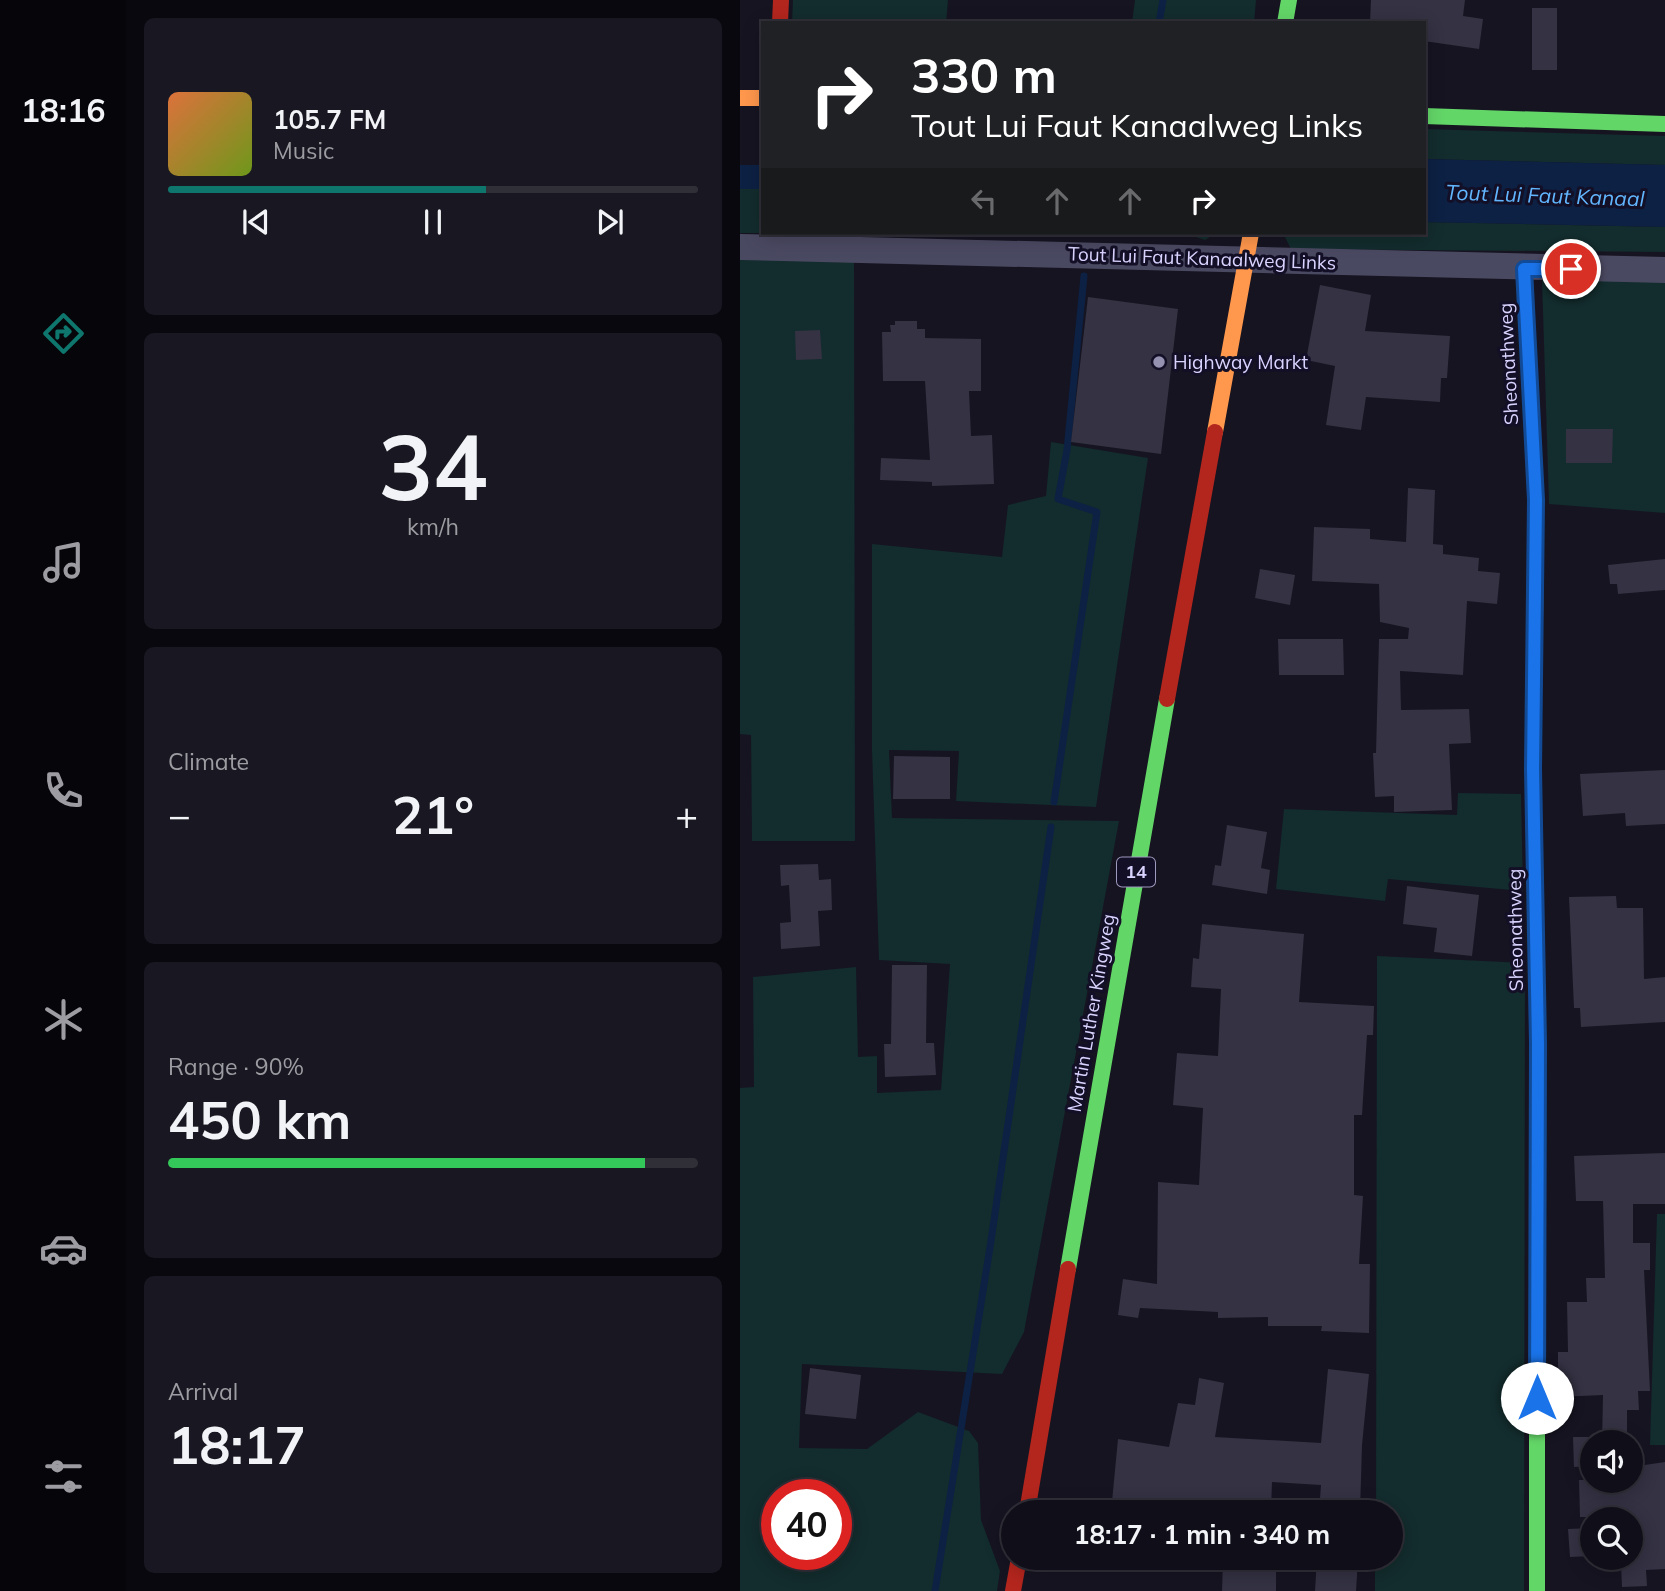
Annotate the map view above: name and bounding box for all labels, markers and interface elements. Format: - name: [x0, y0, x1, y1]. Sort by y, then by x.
- text: 330 m: [911, 44, 1057, 105]
- icon: right: [796, 49, 887, 140]
- text: 18:16: [21, 90, 105, 130]
- text: 105.7 FM: [273, 103, 386, 136]
- text: Tout Lui Faut Kanaalweg Links: [911, 105, 1363, 145]
- text: Music: [273, 136, 334, 165]
- water label: Tout Lui Faut Kanaal: [1445, 179, 1645, 211]
- icon: left: [965, 182, 1003, 220]
- icon: ahead: [1038, 182, 1076, 220]
- icon: ahead: [1111, 182, 1149, 220]
- icon: right: [1184, 182, 1222, 220]
- icon: previous: [237, 203, 275, 241]
- icon: pause: [414, 203, 452, 241]
- icon: next: [591, 203, 629, 241]
- pin: [1541, 239, 1601, 299]
- street label: Tout Lui Faut Kanaalweg Links: [1067, 241, 1337, 275]
- icon: arrive: [1552, 250, 1590, 288]
- street label: Sheonathweg: [1493, 302, 1523, 426]
- icon: directions: [39, 309, 88, 358]
- place label: Highway Markt: [1173, 350, 1308, 374]
- marker: Highway Markt: [1151, 354, 1167, 370]
- text: 34: [378, 409, 488, 523]
- text: km/h: [407, 512, 459, 541]
- icon: music: [39, 538, 88, 587]
- text: Climate: [168, 747, 249, 776]
- icon: phone: [39, 766, 88, 815]
- text: 21°: [392, 782, 474, 847]
- text: −: [168, 791, 191, 839]
- text: +: [675, 791, 698, 839]
- road number: 14: [1117, 858, 1155, 886]
- street label: Sheonathweg: [1502, 869, 1528, 991]
- street label: Martin Luther Kingweg: [1062, 912, 1120, 1114]
- icon: climate: [39, 995, 88, 1044]
- text: Range · 90%: [168, 1052, 304, 1081]
- text: 450 km: [168, 1087, 351, 1152]
- icon: car: [39, 1224, 88, 1273]
- position arrow: [1500, 1361, 1574, 1435]
- text: Arrival: [168, 1377, 238, 1406]
- text: 18:17: [168, 1412, 306, 1477]
- map controls: [1580, 1430, 1643, 1570]
- button: sound: [1580, 1430, 1643, 1493]
- icon: filters: [39, 1452, 88, 1501]
- speed limit sign: 40: [761, 1479, 852, 1570]
- button: search: [1580, 1507, 1643, 1570]
- text: 18:17 · 1 min · 340 m: [1074, 1518, 1330, 1551]

